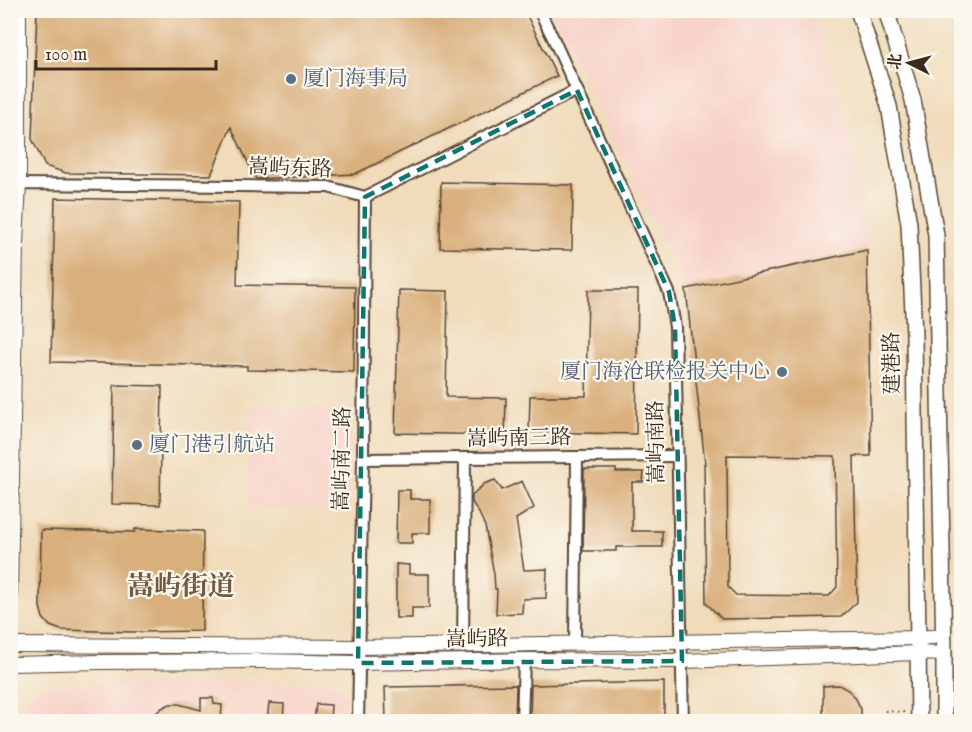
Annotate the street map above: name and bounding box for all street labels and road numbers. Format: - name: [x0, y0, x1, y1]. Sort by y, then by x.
- street label: 嵩屿东路: [248, 154, 332, 184]
- street label: 建港路: [879, 331, 907, 395]
- street label: 嵩屿南路: [643, 400, 671, 484]
- street label: 嵩屿南二路: [329, 406, 357, 512]
- street label: 嵩屿南三路: [466, 425, 572, 453]
- street label: 嵩屿路: [445, 626, 509, 654]

